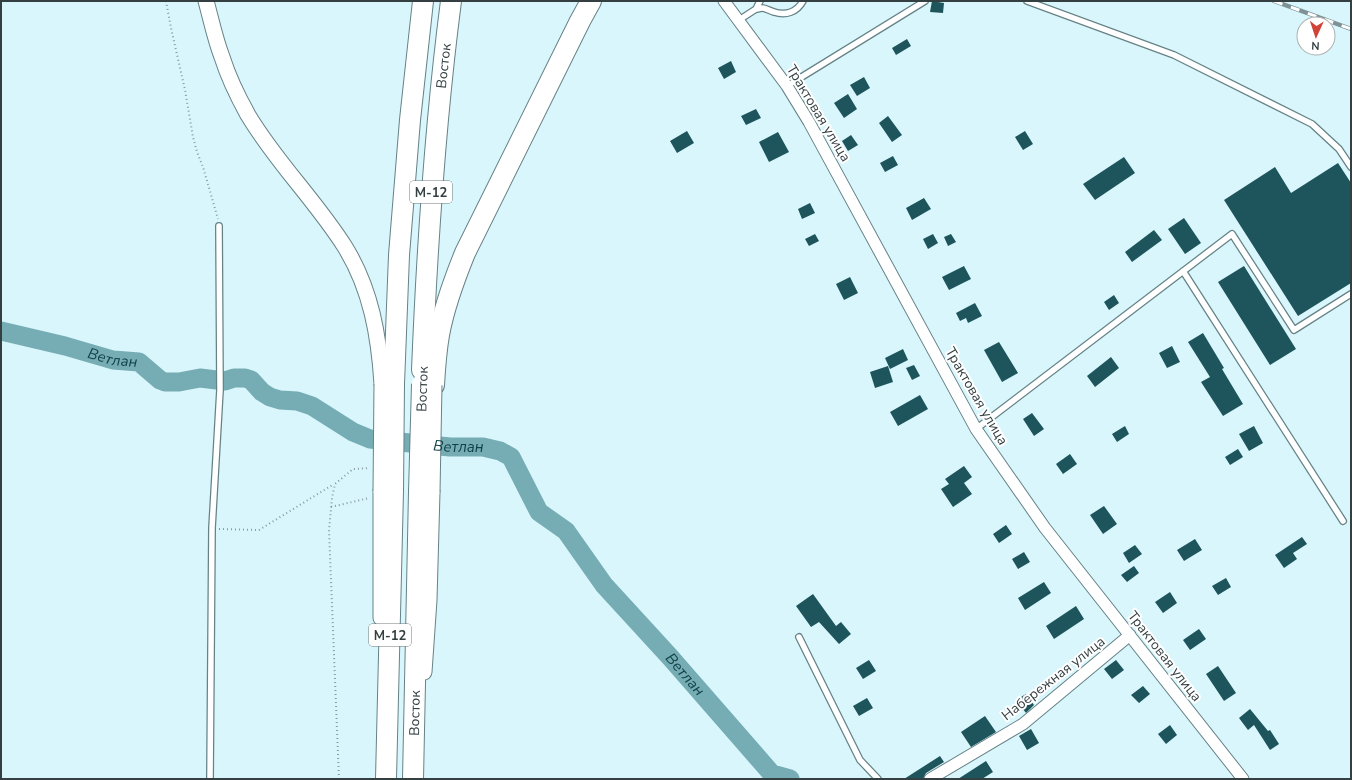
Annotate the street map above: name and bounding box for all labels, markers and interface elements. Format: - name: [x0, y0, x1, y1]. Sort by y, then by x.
- north arrow: [1296, 16, 1336, 56]
- text: N: [1311, 38, 1320, 53]
- street label: Восток: [432, 42, 456, 89]
- street label: Трактовая улица: [782, 61, 855, 165]
- road number: М-12: [410, 181, 452, 203]
- water label: Ветлан: [85, 343, 138, 372]
- street label: Трактовая улица: [941, 344, 1012, 449]
- street label: Восток: [412, 365, 433, 412]
- water label: Ветлан: [432, 435, 484, 457]
- street label: Трактовая улица: [1123, 607, 1206, 706]
- road number: М-12: [369, 624, 411, 646]
- street label: Набережная улица: [998, 632, 1109, 725]
- water label: Ветлан: [661, 649, 709, 700]
- street label: Восток: [405, 689, 425, 736]

